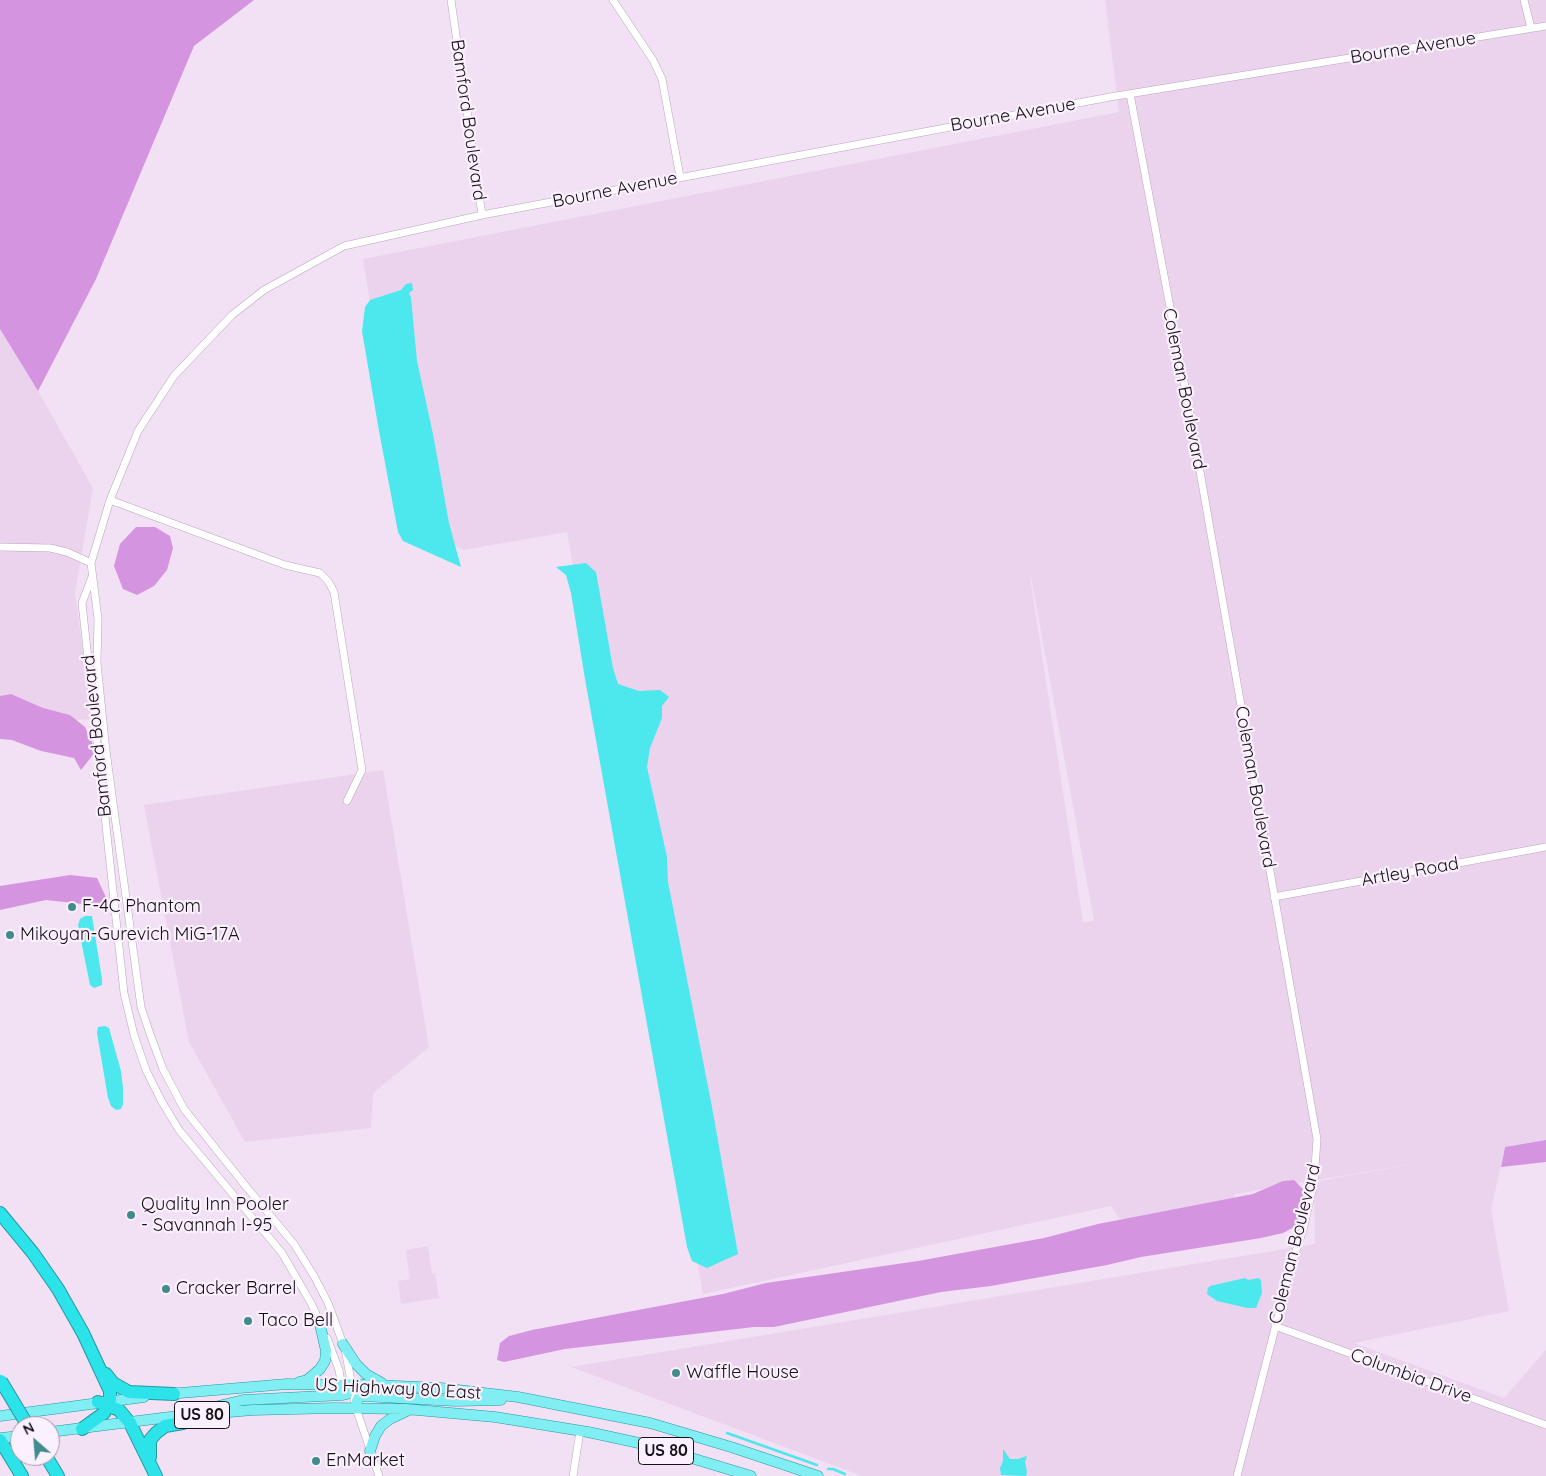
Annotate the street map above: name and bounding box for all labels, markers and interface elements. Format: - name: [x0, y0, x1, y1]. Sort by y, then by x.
- street label: Bourne Avenue: [1349, 27, 1477, 69]
- street label: Bamford Boulevard: [446, 38, 490, 202]
- street label: Bourne Avenue: [949, 93, 1077, 137]
- street label: Bourne Avenue: [551, 167, 679, 213]
- street label: Coleman Boulevard: [1158, 306, 1210, 472]
- street label: Bamford Boulevard: [78, 654, 116, 818]
- street label: Coleman Boulevard: [1230, 704, 1280, 870]
- street label: Artley Road: [1360, 853, 1460, 891]
- place label: F-4C Phantom: [82, 896, 201, 918]
- marker: F-4C Phantom: [66, 901, 78, 913]
- place label: Mikoyan-Gurevich MiG-17A: [20, 924, 240, 946]
- marker: Mikoyan-Gurevich MiG-17A: [4, 929, 16, 941]
- street label: Coleman Boulevard: [1265, 1162, 1325, 1326]
- place label: Quality Inn Pooler - Savannah I-95: [141, 1194, 289, 1236]
- marker: Quality Inn Pooler - Savannah I-95: [125, 1209, 137, 1221]
- place label: Cracker Barrel: [176, 1278, 296, 1300]
- marker: Cracker Barrel: [160, 1283, 172, 1295]
- place label: Taco Bell: [258, 1310, 333, 1332]
- marker: Taco Bell: [242, 1315, 254, 1327]
- street label: Columbia Drive: [1348, 1344, 1474, 1408]
- place label: Waffle House: [686, 1362, 799, 1384]
- marker: Waffle House: [670, 1367, 682, 1379]
- street label: US Highway 80 East: [314, 1374, 482, 1404]
- road number: US 80: [174, 1402, 230, 1428]
- north arrow: [10, 1416, 60, 1466]
- text: N: [20, 1418, 37, 1439]
- road number: US 80: [638, 1438, 694, 1464]
- place label: EnMarket: [326, 1450, 405, 1472]
- marker: EnMarket: [310, 1455, 322, 1467]

